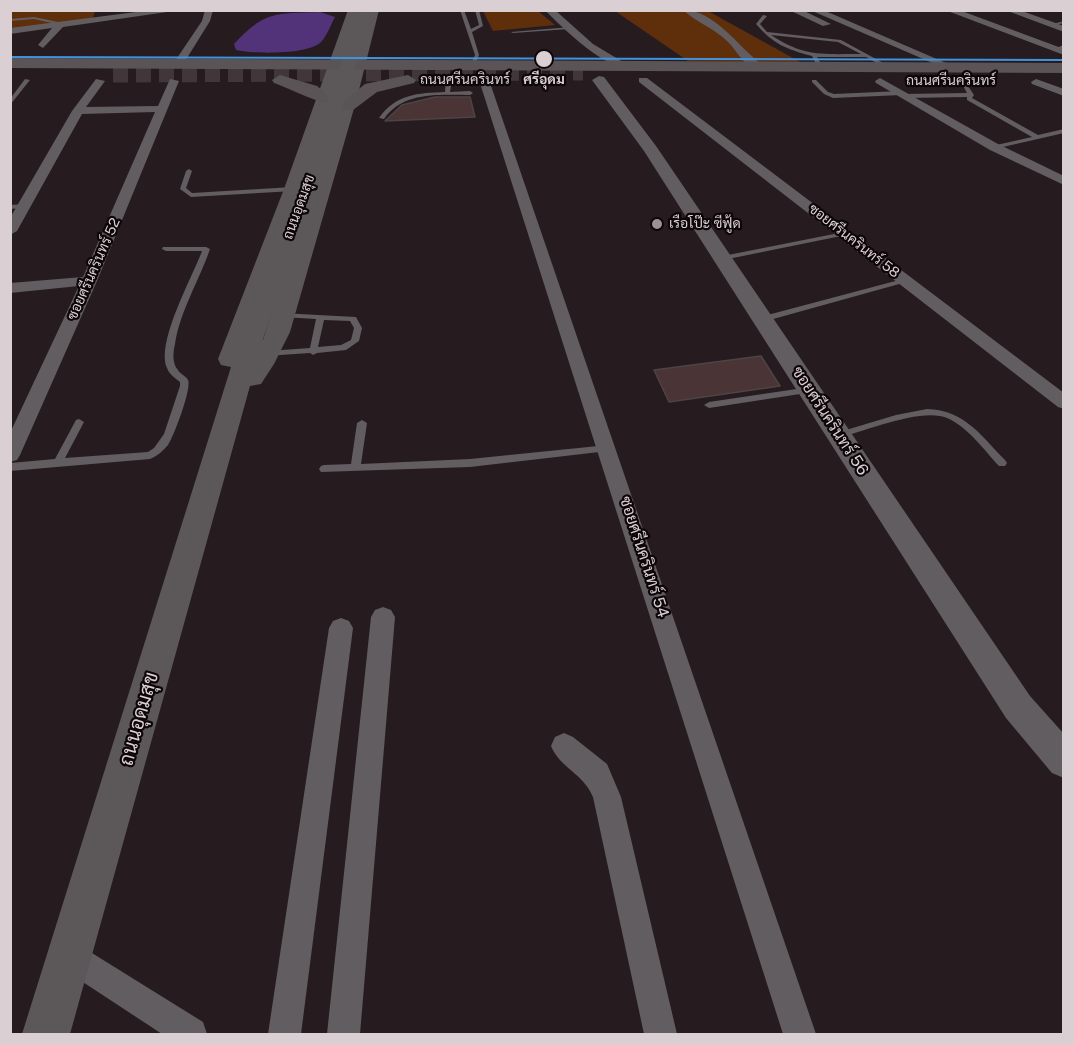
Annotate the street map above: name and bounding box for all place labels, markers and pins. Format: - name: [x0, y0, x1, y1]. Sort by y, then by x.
- marker: ศรีอุดม: [534, 49, 554, 69]
- place label: ศรีอุดม: [523, 72, 565, 88]
- place label: เรือโป๊ะ ซีฟู้ด: [669, 216, 741, 232]
- marker: เรือโป๊ะ ซีฟู้ด: [650, 217, 664, 231]

